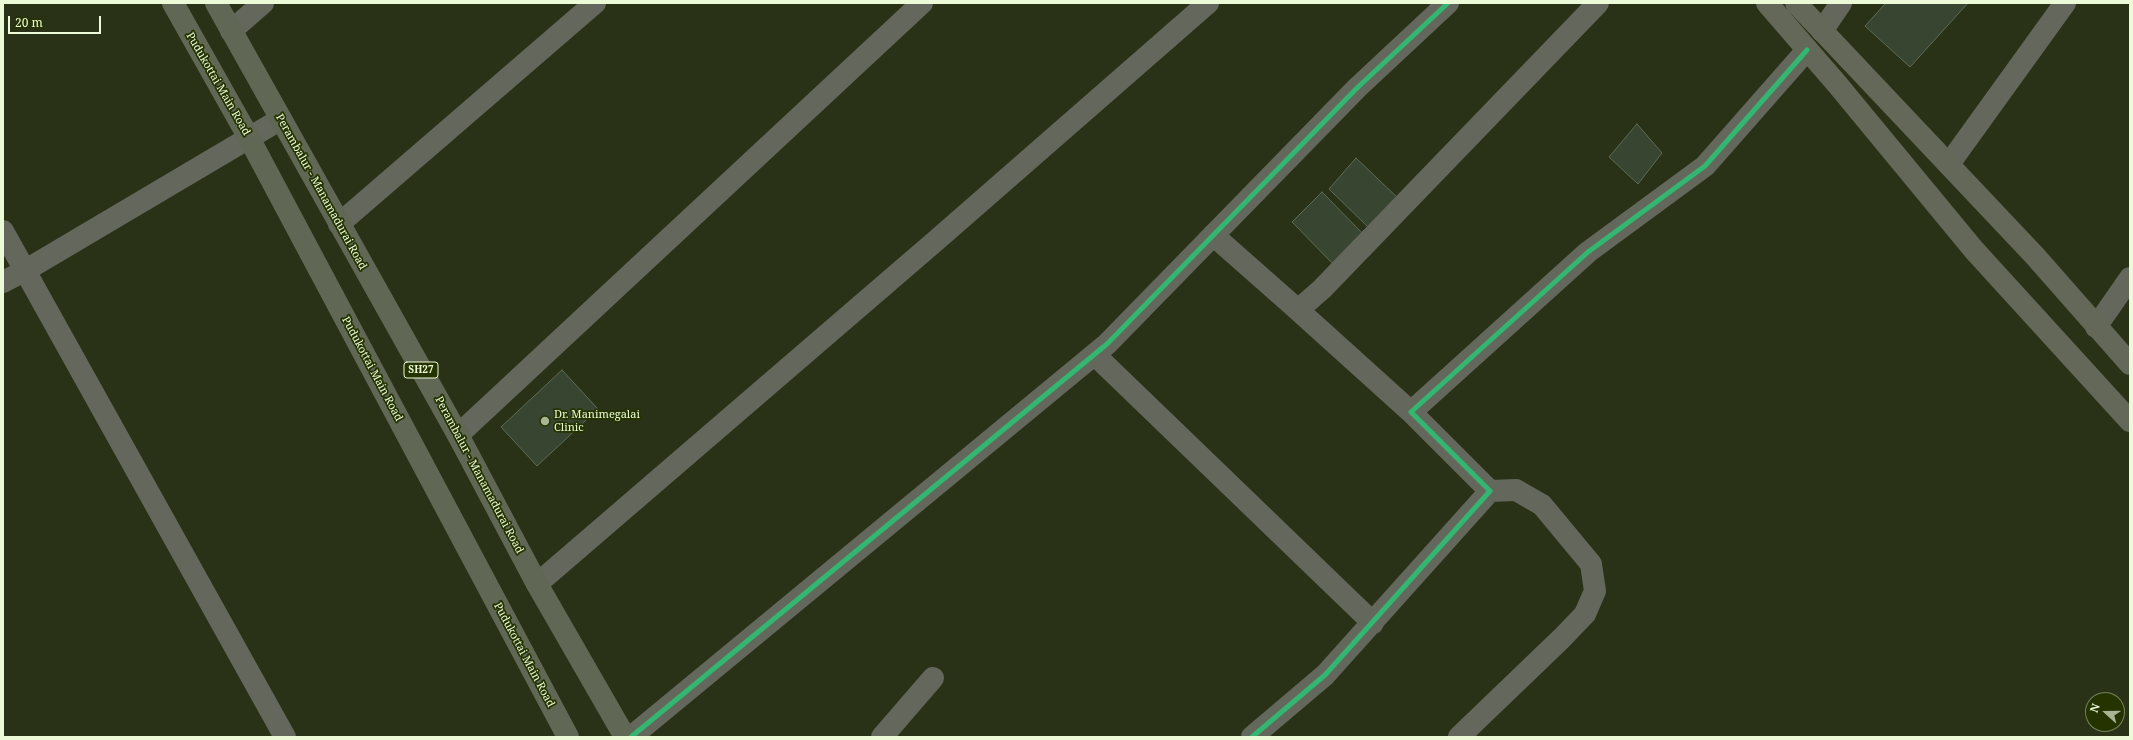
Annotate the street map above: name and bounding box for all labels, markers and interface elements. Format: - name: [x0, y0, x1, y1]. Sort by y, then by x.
- scale bar: [10, 8, 103, 34]
- text: 20 m: [15, 14, 43, 31]
- street label: Pudukottai Main Road: [183, 30, 253, 138]
- street label: Perambalur - Manamadurai Road: [273, 112, 369, 272]
- street label: Pudukottai Main Road: [339, 314, 405, 424]
- road number: SH27: [404, 362, 438, 378]
- street label: Perambalur - Manamadurai Road: [432, 394, 526, 556]
- place label: Dr. Manimegalai Clinic: [554, 408, 640, 434]
- marker: Dr. Manimegalai Clinic: [539, 415, 551, 427]
- street label: Pudukottai Main Road: [491, 600, 557, 710]
- north arrow: [2085, 692, 2125, 732]
- text: N: [2086, 701, 2103, 715]

